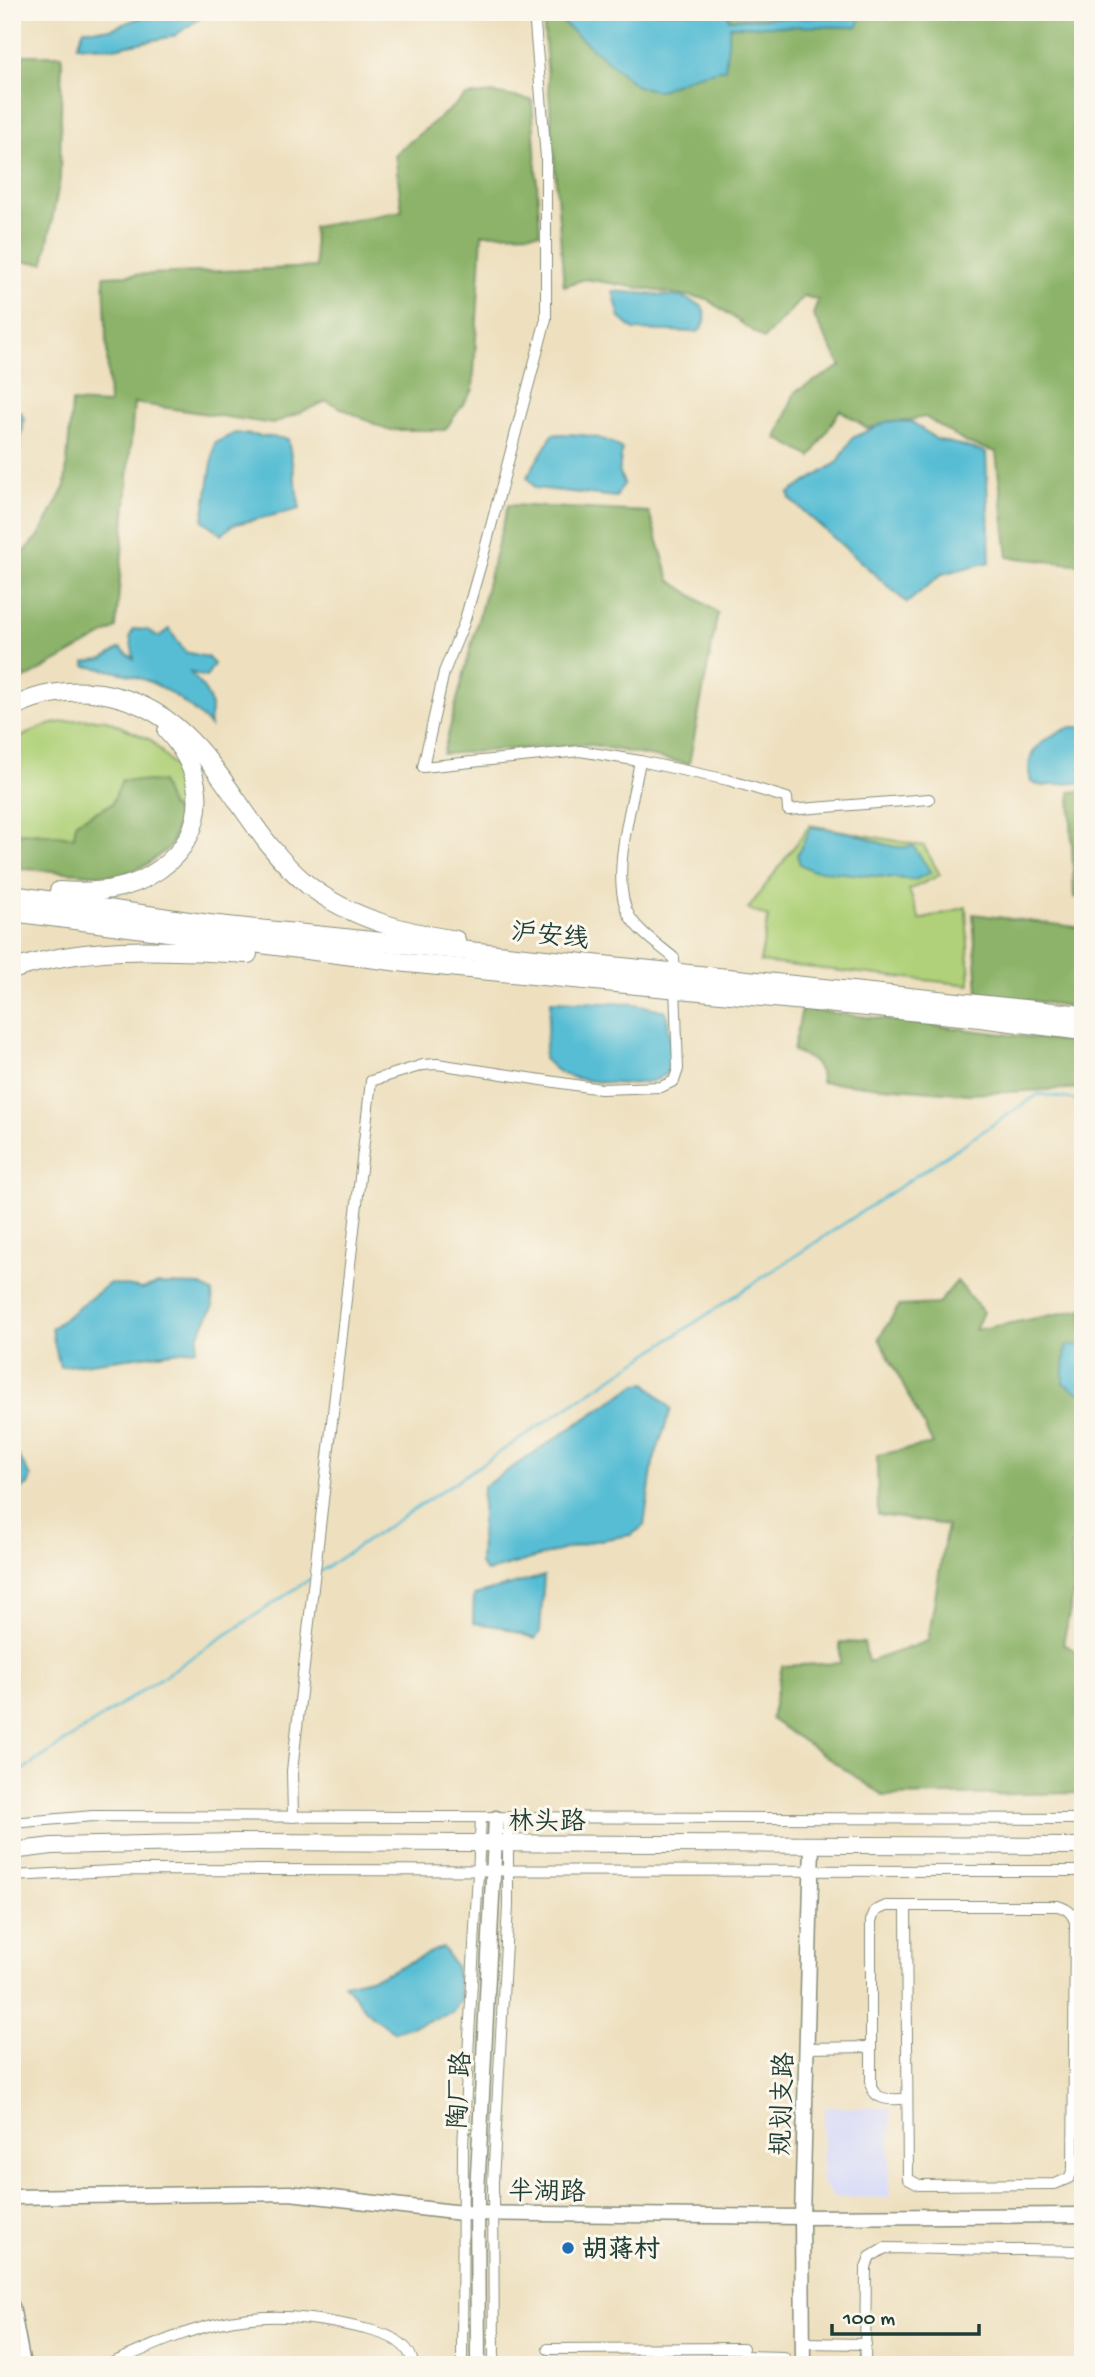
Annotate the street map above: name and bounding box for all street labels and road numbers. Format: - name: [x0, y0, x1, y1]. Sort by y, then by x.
- street label: 沪安线: [509, 917, 590, 958]
- street label: 林头路: [508, 1807, 586, 1840]
- street label: 陶厂路: [443, 2050, 480, 2130]
- street label: 规划支路: [766, 2052, 803, 2157]
- street label: 半湖路: [508, 2176, 586, 2211]

